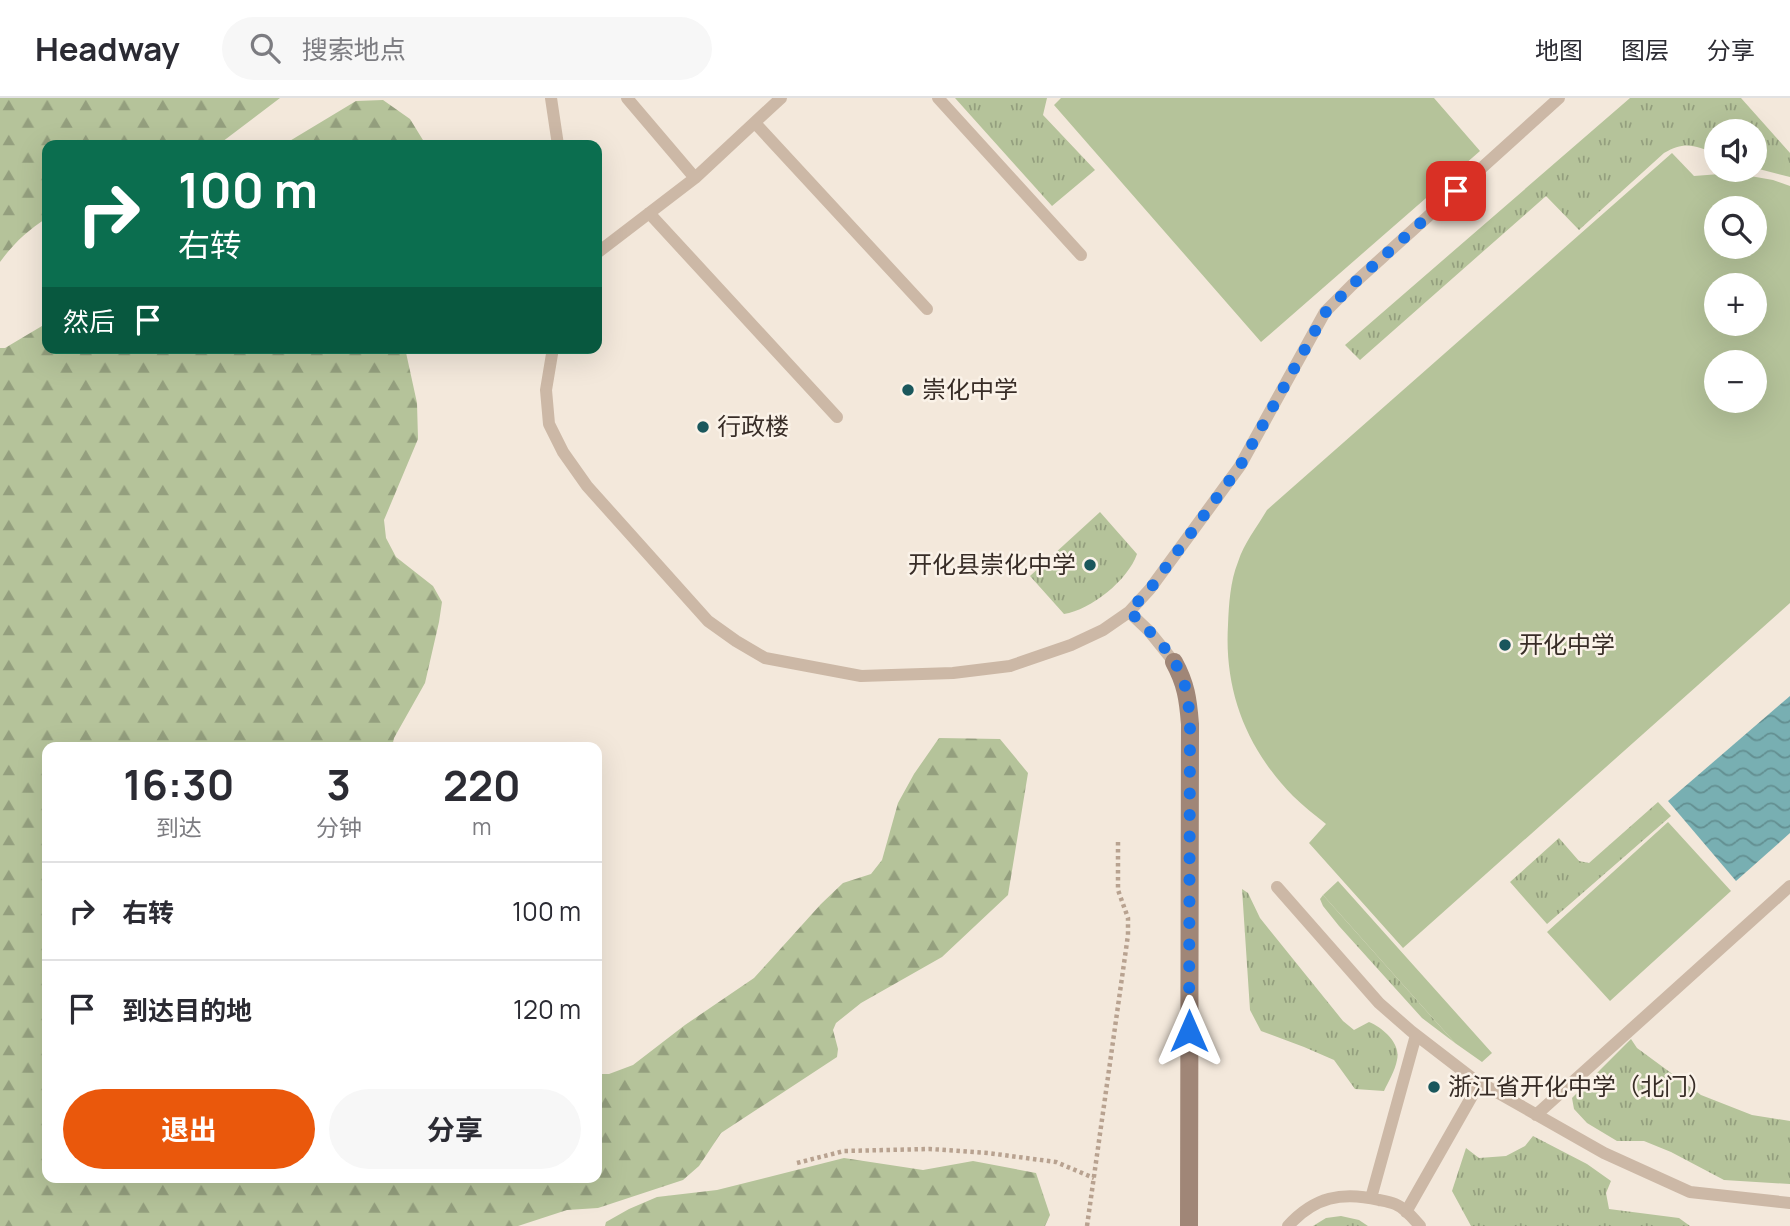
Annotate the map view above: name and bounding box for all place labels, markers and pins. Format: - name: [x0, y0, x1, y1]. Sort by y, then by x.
- pin: [1426, 161, 1486, 221]
- place label: 崇化中学: [922, 372, 1018, 405]
- marker: 崇化中学: [900, 382, 916, 398]
- place label: 行政楼: [717, 409, 789, 442]
- marker: 行政楼: [695, 419, 711, 435]
- place label: 开化县崇化中学: [908, 547, 1076, 580]
- marker: 开化县崇化中学: [1082, 557, 1098, 573]
- place label: 开化中学: [1519, 627, 1615, 660]
- marker: 开化中学: [1497, 637, 1513, 653]
- place label: 浙江省开化中学（北门）: [1448, 1069, 1712, 1102]
- marker: 浙江省开化中学（北门）: [1426, 1079, 1442, 1095]

